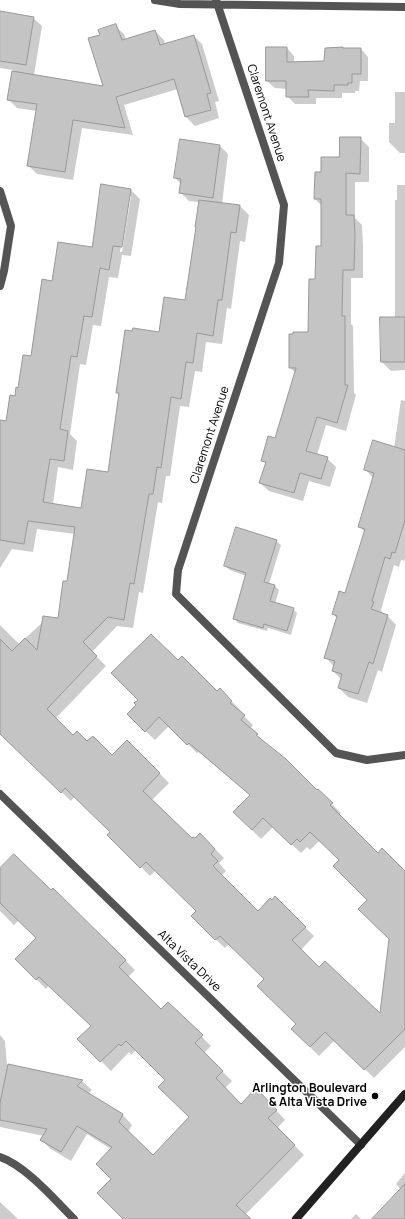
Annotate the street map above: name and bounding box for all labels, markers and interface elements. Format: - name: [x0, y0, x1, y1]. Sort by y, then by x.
- street label: Claremont Avenue: [243, 62, 289, 164]
- street label: Claremont Avenue: [187, 384, 233, 486]
- street label: Alta Vista Drive: [154, 927, 224, 995]
- place label: Arlington Boulevard & Alta Vista Drive: [252, 1082, 367, 1110]
- marker: Arlington Boulevard & Alta Vista Drive: [370, 1091, 380, 1101]

